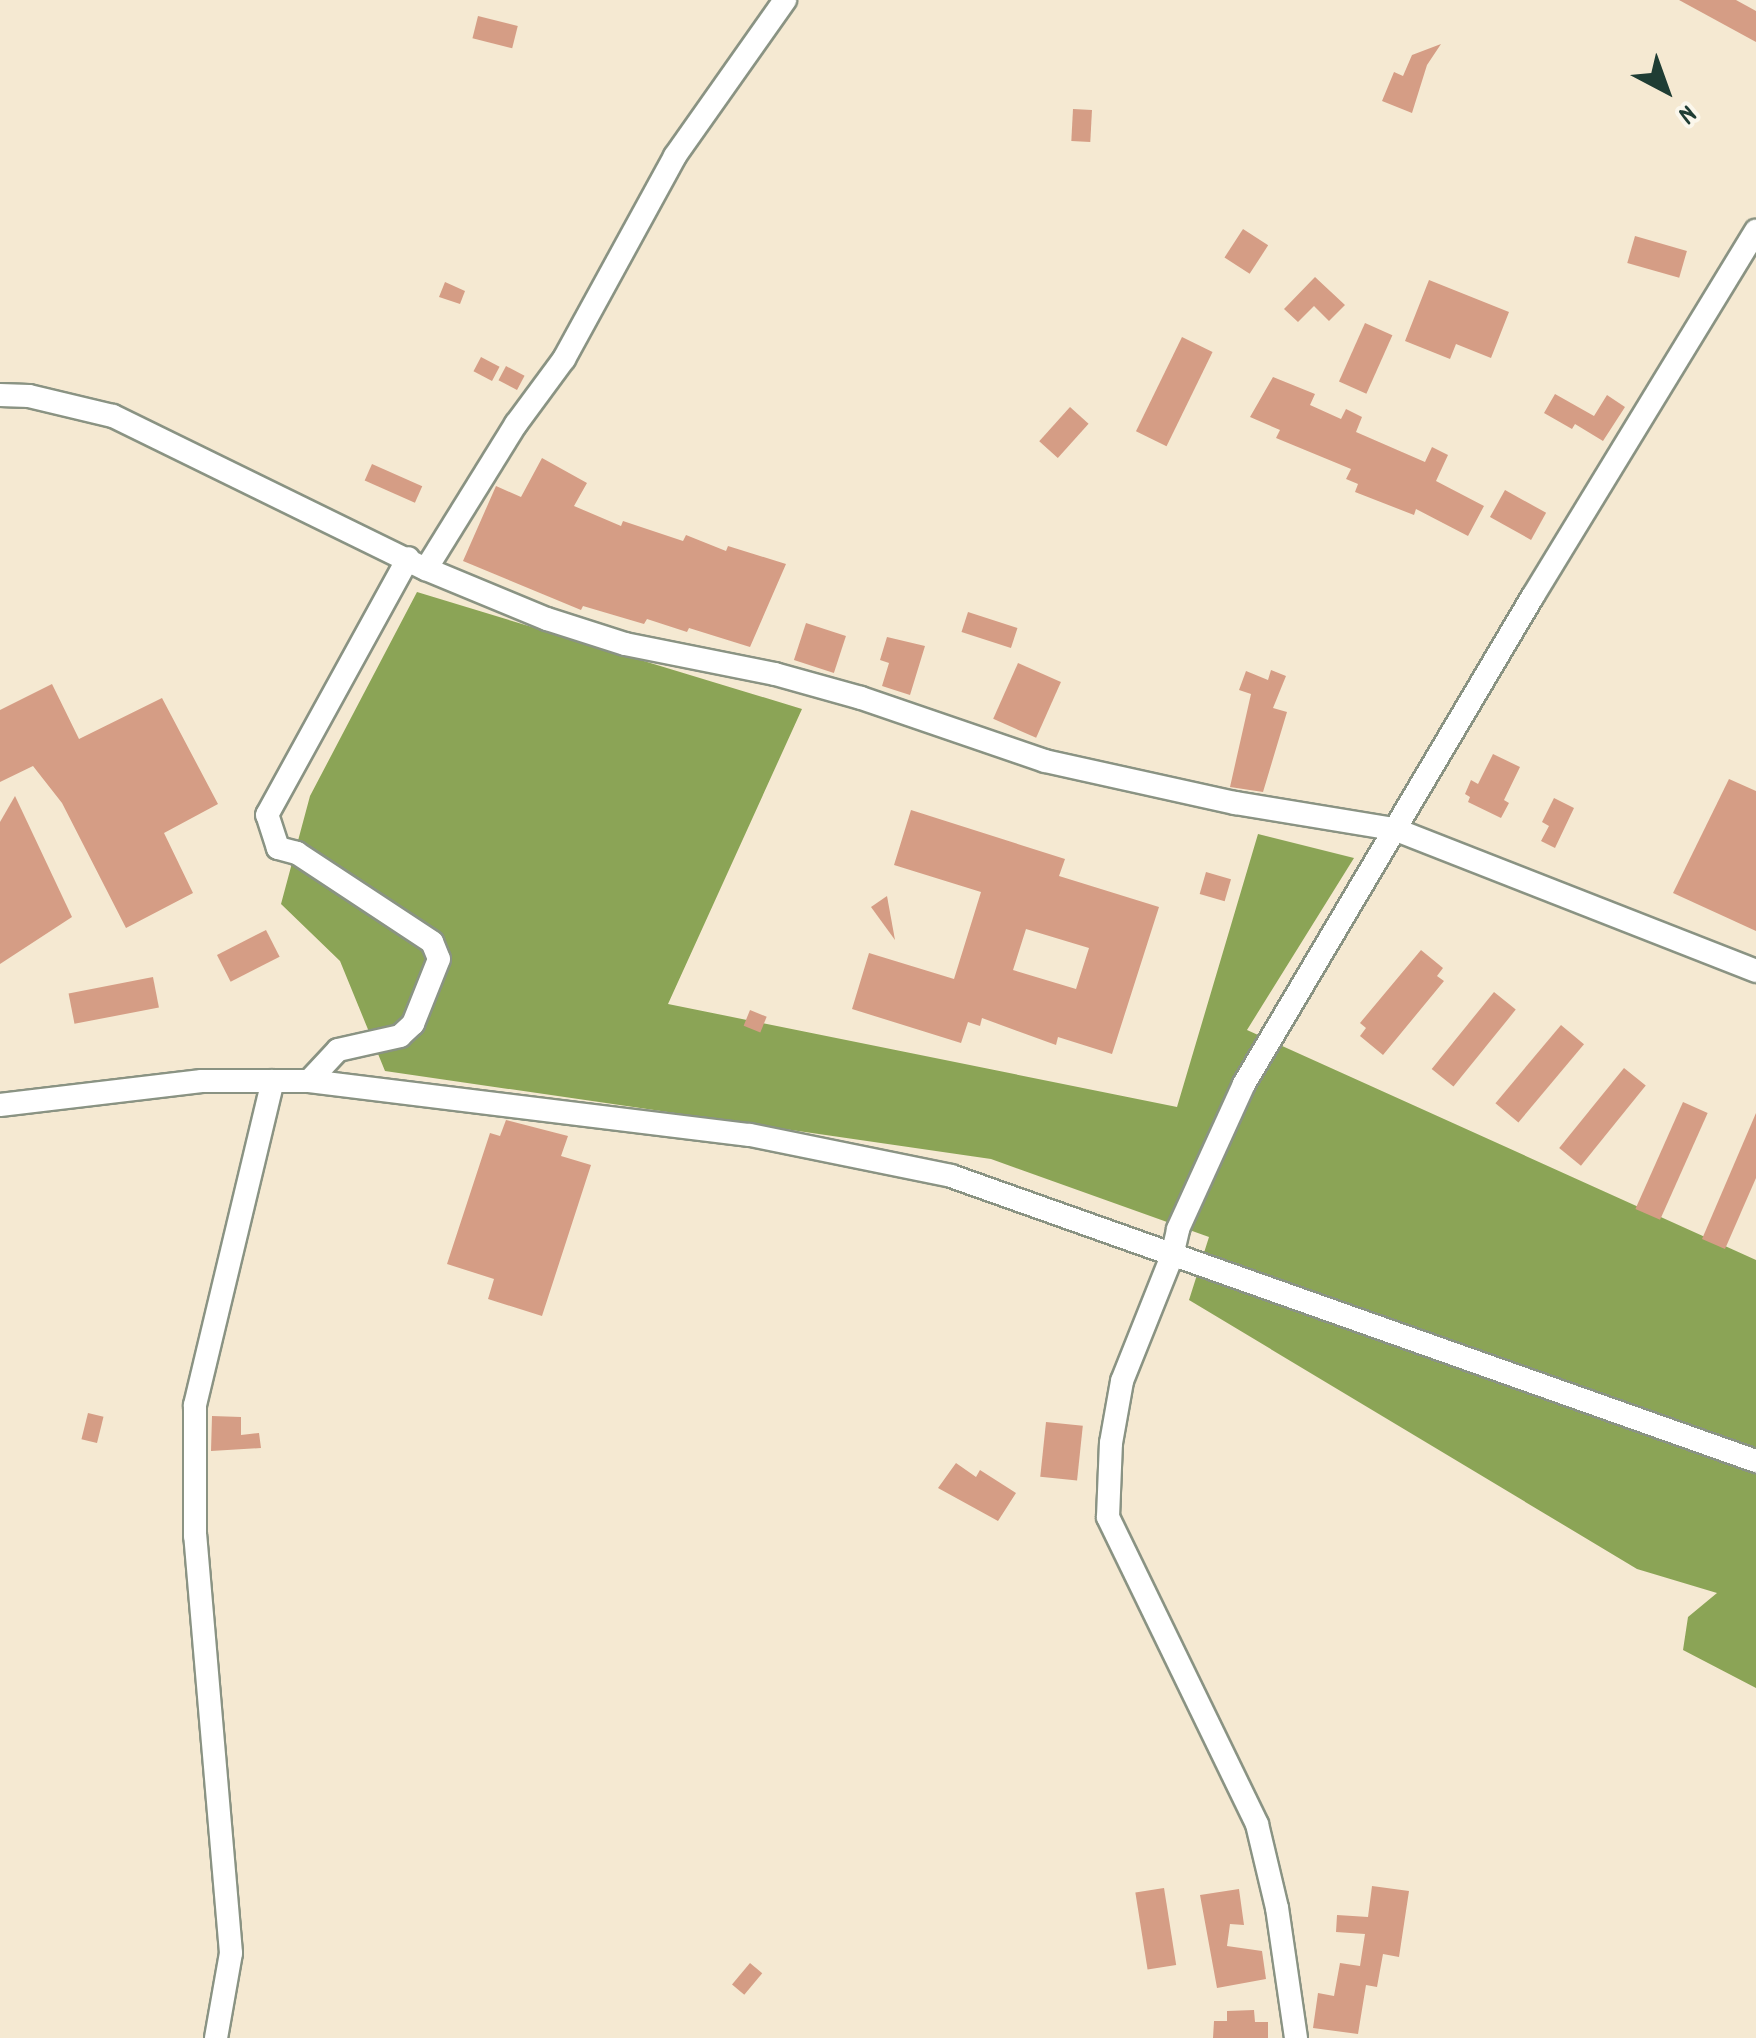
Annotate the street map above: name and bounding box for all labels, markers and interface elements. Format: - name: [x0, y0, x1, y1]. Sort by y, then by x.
- north arrow: [1616, 40, 1716, 140]
- text: N: [1667, 93, 1704, 132]

